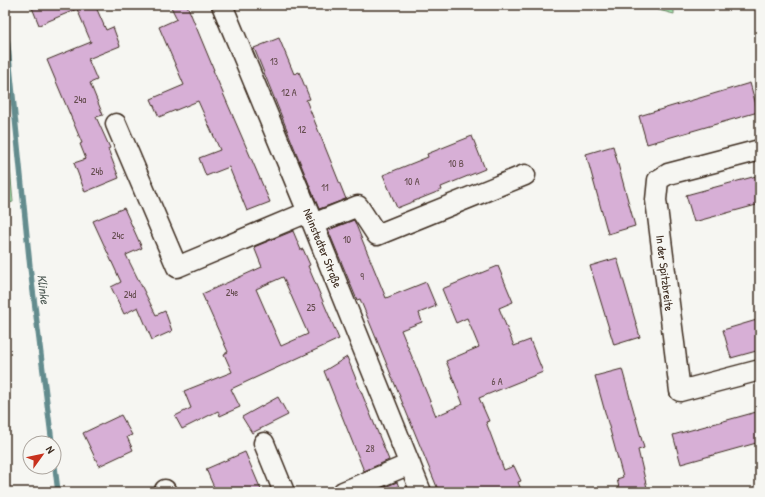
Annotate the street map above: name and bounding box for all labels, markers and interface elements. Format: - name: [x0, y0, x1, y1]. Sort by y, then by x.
- house number: 13: [270, 55, 279, 68]
- house number: 12 A: [281, 86, 297, 99]
- house number: 24a: [74, 93, 86, 106]
- house number: 12: [298, 123, 306, 136]
- house number: 10 B: [448, 157, 464, 170]
- house number: 24b: [91, 165, 103, 178]
- house number: 10 A: [404, 175, 420, 188]
- house number: 11: [321, 181, 329, 194]
- street label: Neinstedter Straße: [299, 206, 347, 290]
- house number: 24c: [112, 229, 124, 242]
- house number: 10: [343, 233, 352, 246]
- street label: In der Spitzbreite: [652, 234, 678, 312]
- house number: 9: [360, 270, 364, 283]
- water label: Klinke: [33, 273, 55, 306]
- house number: 24e: [226, 286, 238, 299]
- house number: 24d: [124, 288, 136, 301]
- house number: 25: [307, 301, 316, 314]
- house number: 6 A: [491, 375, 503, 388]
- north arrow: [22, 435, 62, 475]
- house number: 28: [365, 442, 375, 455]
- text: N: [43, 443, 58, 456]

